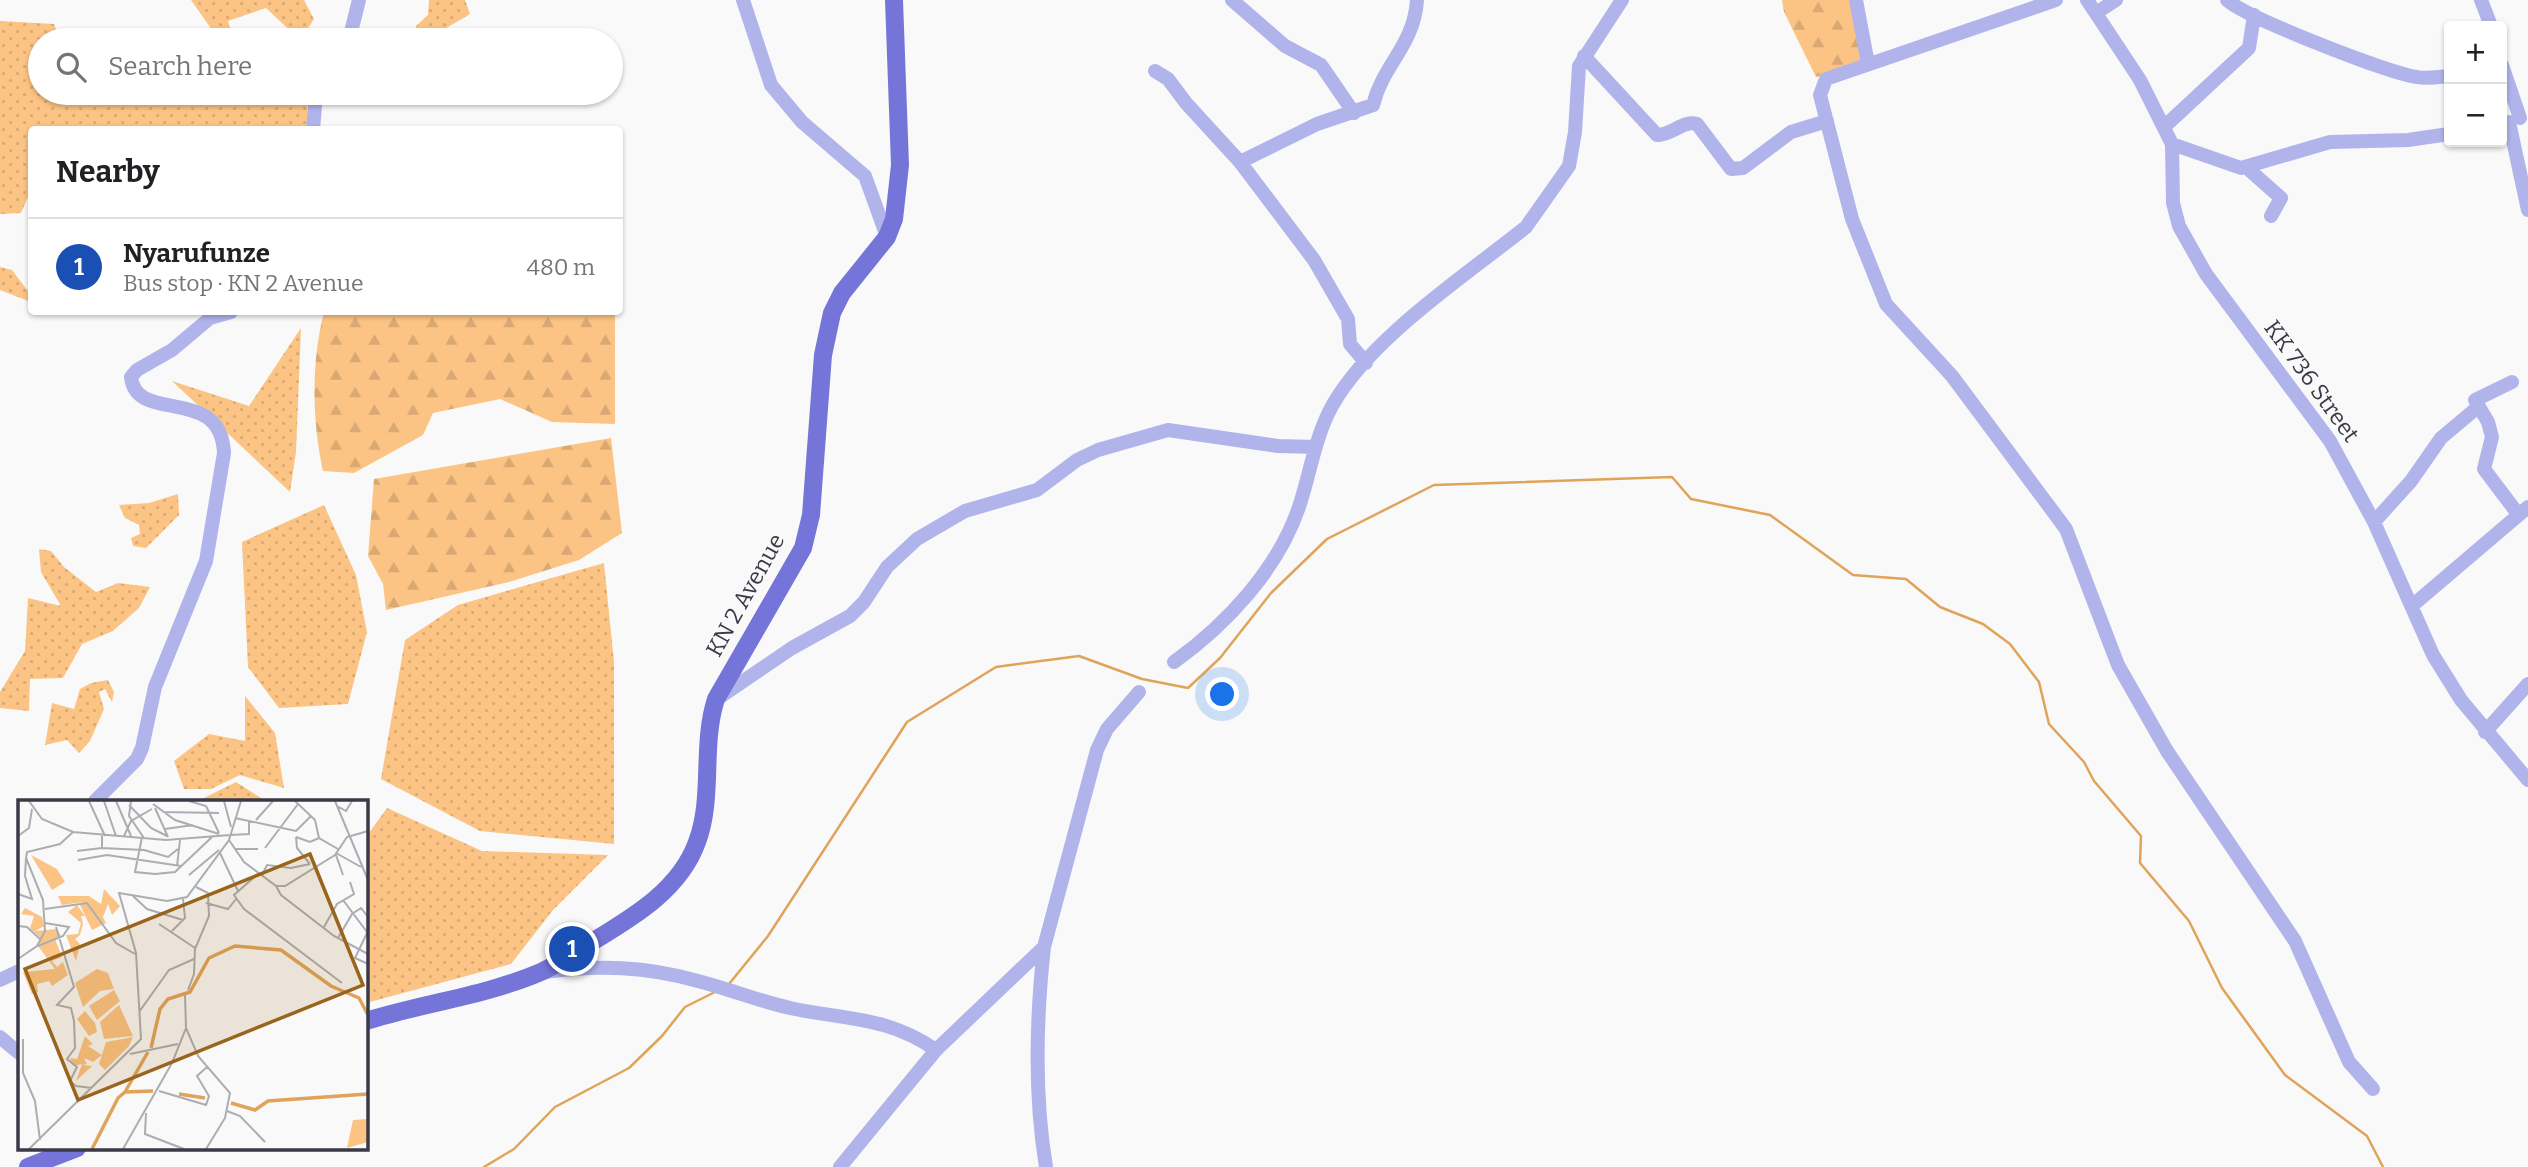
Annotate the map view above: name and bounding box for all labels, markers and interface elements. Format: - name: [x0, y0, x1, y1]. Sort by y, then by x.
- map controls: [2444, 21, 2507, 147]
- button: +: [2444, 21, 2507, 84]
- search box: [28, 28, 623, 105]
- icon: search: [52, 48, 90, 86]
- text: Search here: [108, 51, 252, 82]
- button: −: [2444, 84, 2507, 147]
- text: Nearby: [56, 154, 160, 190]
- text: Nyarufunze: [123, 238, 270, 269]
- text: 1: [74, 253, 84, 281]
- text: 480 m: [526, 253, 595, 281]
- text: Bus stop · KN 2 Avenue: [123, 269, 364, 297]
- street label: KK 736 Street: [2258, 315, 2366, 447]
- street label: KN 2 Avenue: [700, 529, 790, 661]
- your location: [1205, 677, 1239, 711]
- inset map: [18, 800, 368, 1150]
- pin: 1: [549, 923, 595, 975]

